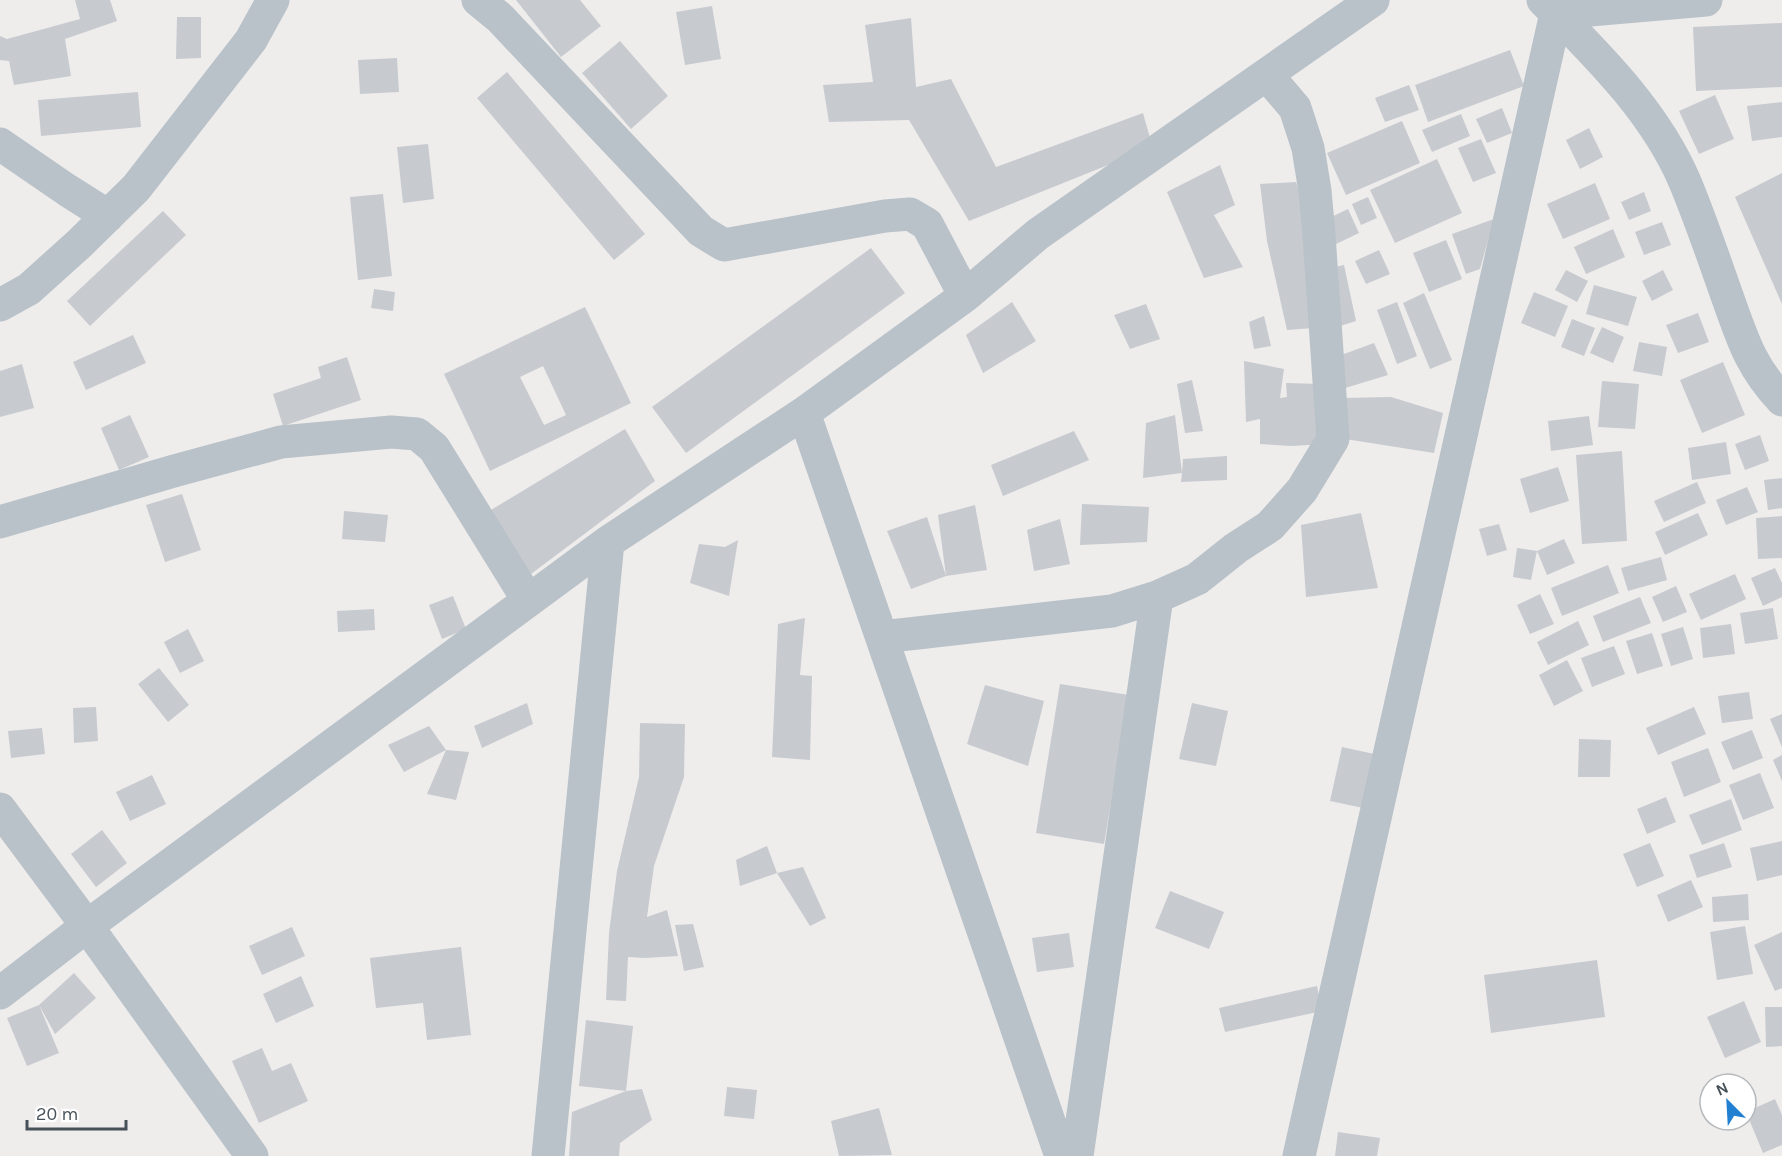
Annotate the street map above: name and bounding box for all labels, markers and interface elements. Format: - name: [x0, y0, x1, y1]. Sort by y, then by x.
- north arrow: [1698, 1072, 1758, 1132]
- text: N: [1713, 1078, 1731, 1100]
- scale bar: [27, 1093, 126, 1131]
- text: 20 m: [36, 1103, 78, 1125]

